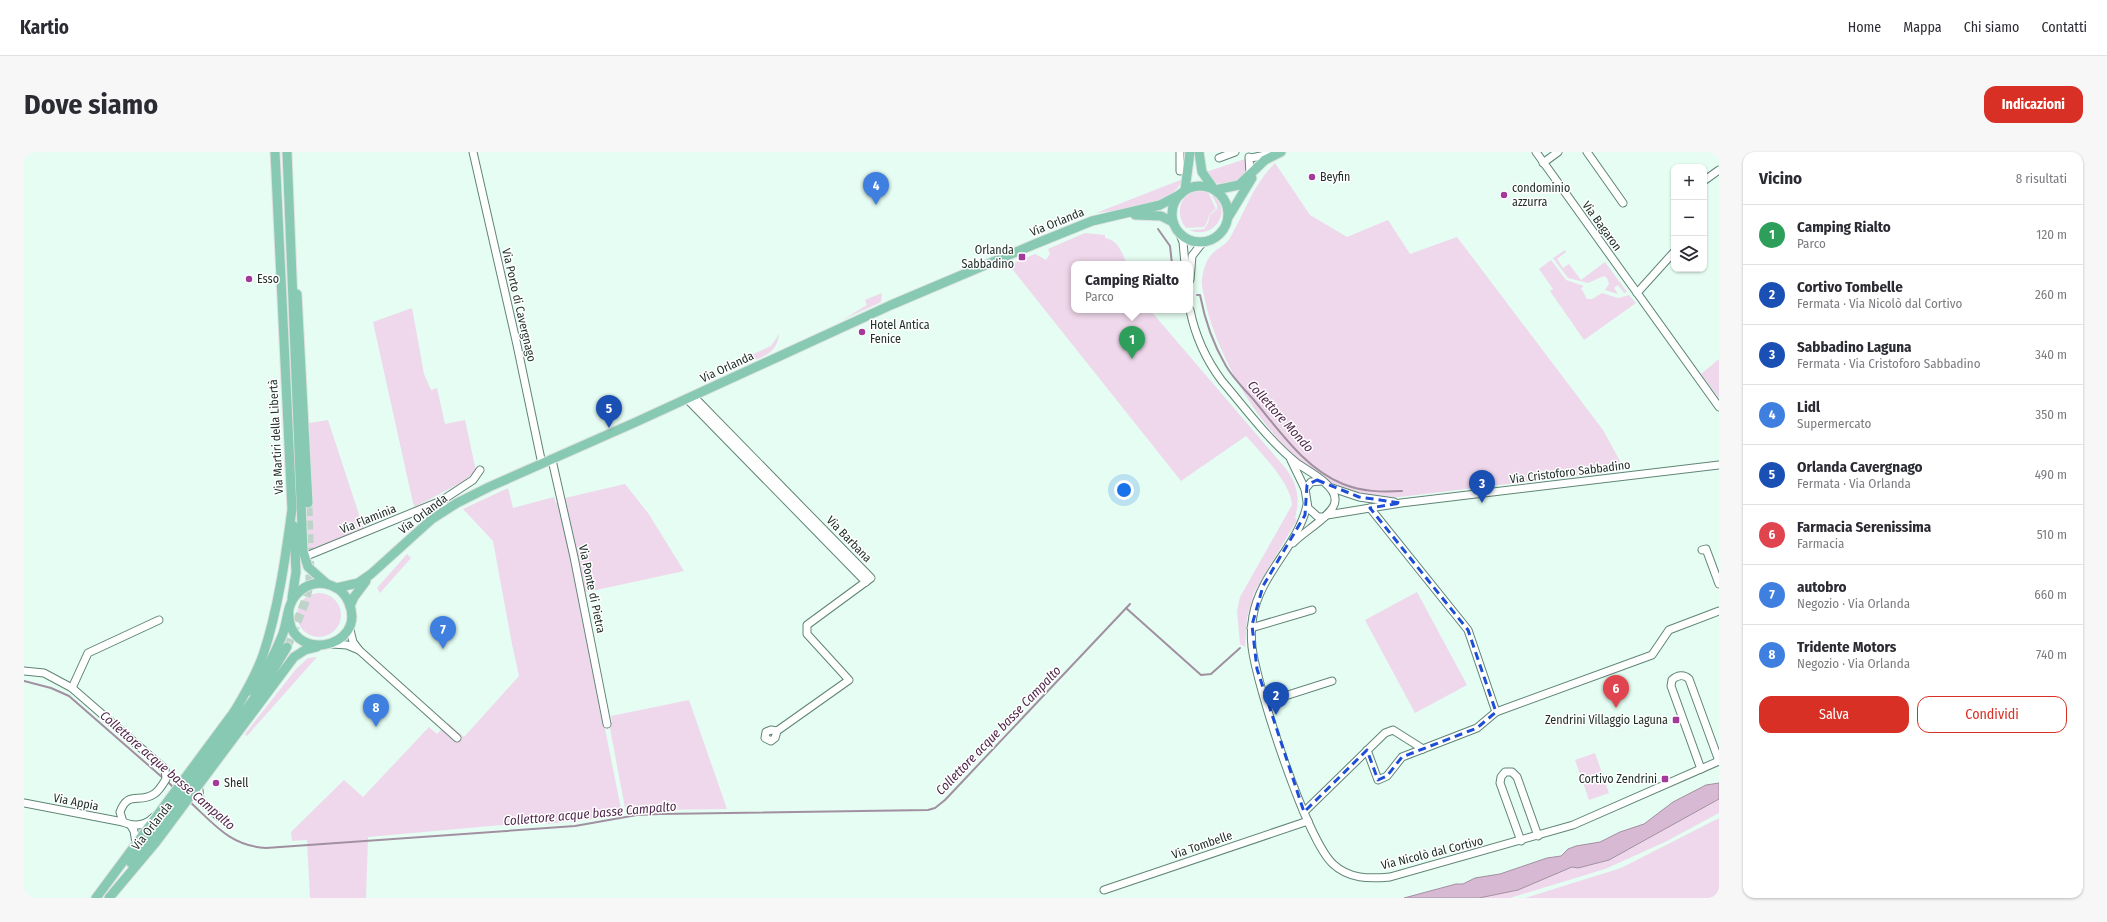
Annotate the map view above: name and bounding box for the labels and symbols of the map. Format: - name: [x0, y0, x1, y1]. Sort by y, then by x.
- place label: Beyfin: [1320, 170, 1350, 184]
- pin: 4: [863, 172, 889, 205]
- marker: Beyfin: [1307, 172, 1317, 182]
- place label: condominio azzurra: [1512, 181, 1570, 209]
- marker: condominio azzurra: [1499, 190, 1509, 200]
- street label: Via Bagaron: [1579, 198, 1625, 254]
- street label: Via Orlanda: [1028, 205, 1086, 239]
- place label: Orlanda Sabbadino: [962, 243, 1014, 271]
- street label: Via Porto di Cavergnago: [499, 247, 539, 363]
- marker: Orlanda Sabbadino: [1017, 252, 1027, 262]
- place label: Esso: [257, 272, 279, 286]
- marker: Esso: [244, 274, 254, 284]
- place label: Hotel Antica Fenice: [870, 318, 930, 346]
- pin: 1: [1119, 326, 1145, 359]
- marker: Hotel Antica Fenice: [857, 327, 867, 337]
- street label: Via Orlanda: [698, 349, 756, 385]
- water label: Collettore Mondo: [1245, 378, 1317, 455]
- street label: Via Martiri della Libertà: [266, 379, 286, 495]
- pin: 5: [596, 395, 622, 428]
- street label: Via Cristoforo Sabbadino: [1509, 458, 1631, 486]
- pin: 3: [1469, 470, 1495, 503]
- your location: [1114, 480, 1134, 500]
- street label: Via Orlanda: [396, 491, 450, 537]
- street label: Via Flaminia: [338, 501, 398, 537]
- street label: Via Barbana: [824, 513, 875, 565]
- street label: Via Ponte di Pietra: [576, 544, 608, 635]
- pin: 7: [430, 616, 456, 649]
- water label: Collettore acque basse Campalto: [933, 663, 1064, 798]
- pin: 6: [1603, 675, 1629, 708]
- pin: 2: [1263, 682, 1289, 715]
- pin: 8: [363, 694, 389, 727]
- water label: Collettore acque basse Campalto: [97, 708, 238, 833]
- place label: Zendrini Villaggio Laguna: [1545, 713, 1668, 727]
- marker: Zendrini Villaggio Laguna: [1671, 715, 1681, 725]
- place label: Cortivo Zendrini: [1579, 772, 1657, 786]
- marker: Cortivo Zendrini: [1660, 774, 1670, 784]
- place label: Shell: [224, 776, 249, 790]
- marker: Shell: [211, 778, 221, 788]
- street label: Via Appia: [52, 791, 100, 813]
- water label: Collettore acque basse Campalto: [503, 798, 677, 829]
- street label: Via Orlanda: [129, 799, 175, 853]
- street label: Via Tombelle: [1170, 828, 1234, 862]
- street label: Via Nicolò dal Cortivo: [1380, 834, 1484, 872]

